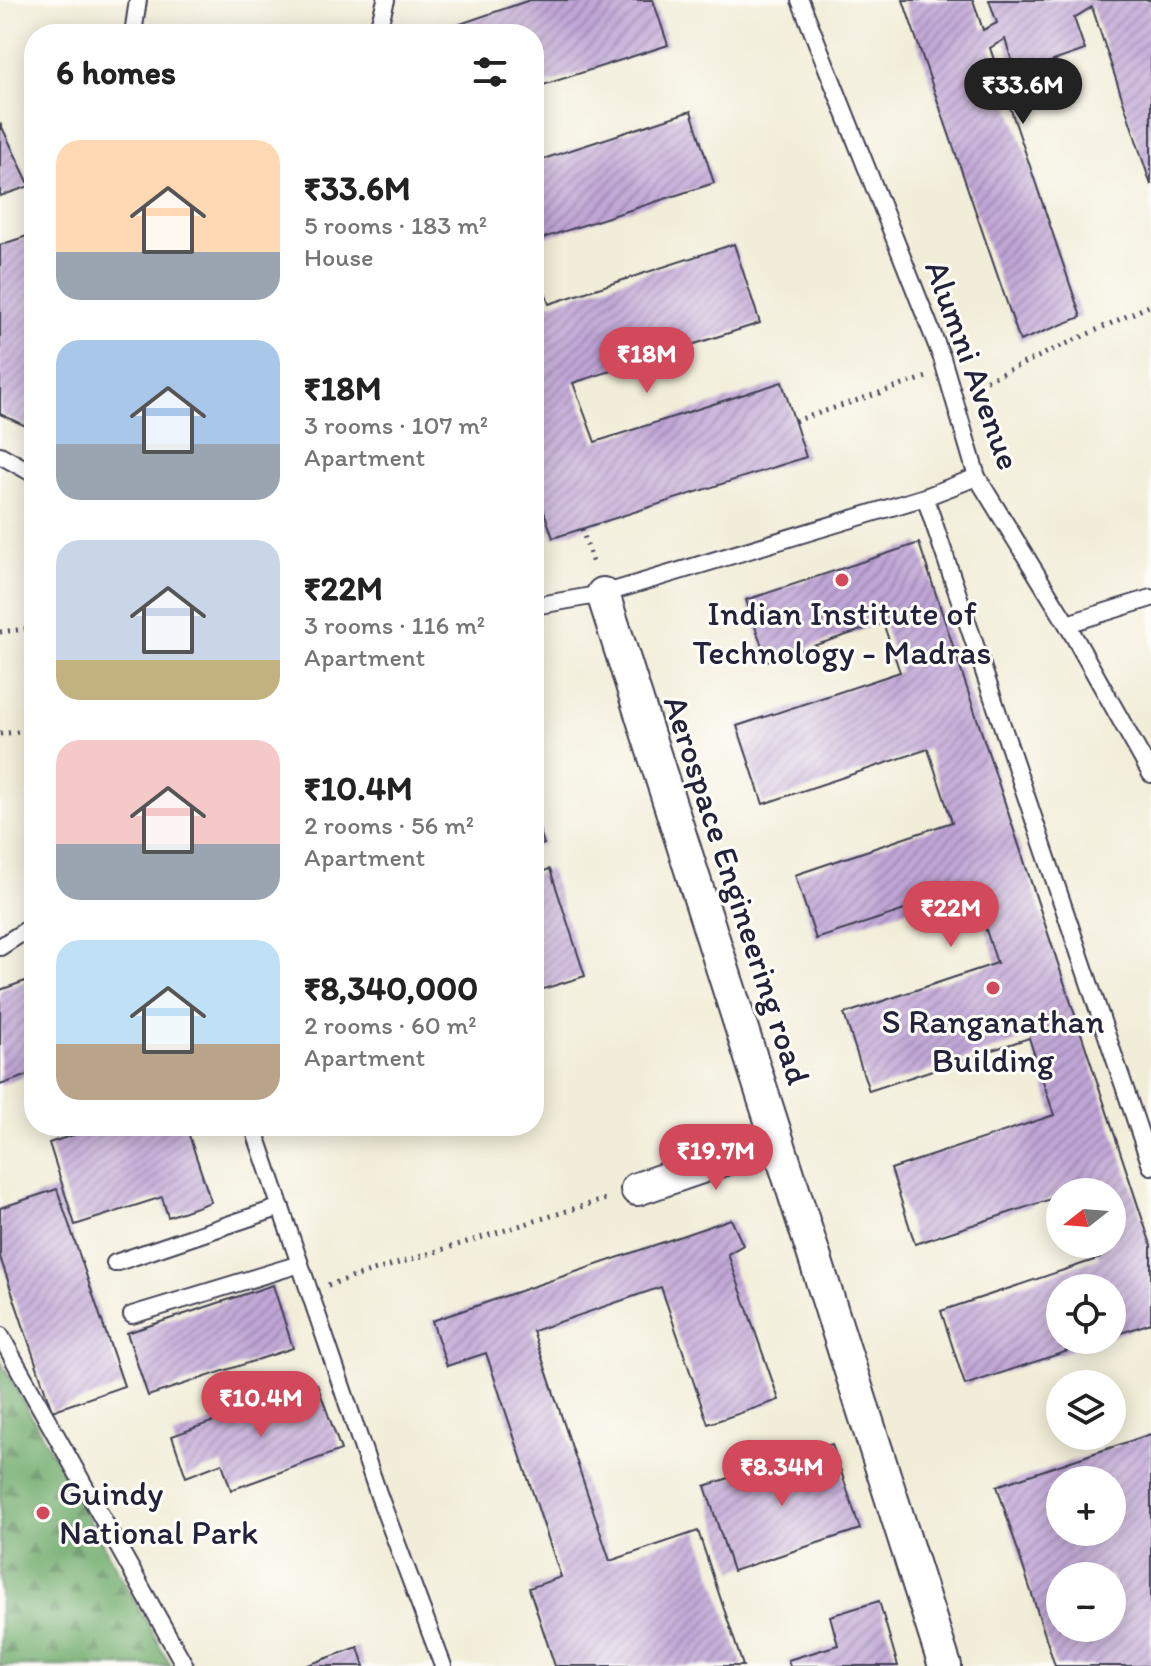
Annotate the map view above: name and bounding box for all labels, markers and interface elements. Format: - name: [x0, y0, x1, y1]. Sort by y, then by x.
- icon: filters: [468, 50, 512, 94]
- text: 6 homes: [56, 52, 176, 93]
- pin: ₹33.6M: [958, 58, 1088, 126]
- text: ₹33.6M: [982, 68, 1064, 100]
- text: ₹33.6M: [304, 168, 411, 209]
- icon: home: [120, 172, 216, 268]
- text: 5 rooms · 183 m²: [304, 209, 487, 241]
- text: House: [304, 241, 374, 273]
- street label: Alumni Avenue: [916, 255, 1030, 475]
- pin: ₹18M: [600, 327, 694, 395]
- text: ₹18M: [617, 337, 677, 369]
- text: ₹18M: [304, 368, 382, 409]
- icon: home: [120, 372, 216, 468]
- text: 3 rooms · 107 m²: [304, 409, 488, 441]
- text: Apartment: [304, 441, 425, 473]
- text: ₹22M: [304, 568, 383, 609]
- marker: Indian Institute of Technology - Madras: [833, 571, 851, 589]
- icon: home: [120, 572, 216, 668]
- place label: Indian Institute of Technology - Madras: [692, 593, 992, 673]
- text: 3 rooms · 116 m²: [304, 609, 485, 641]
- text: Apartment: [304, 641, 425, 673]
- street label: Aerospace Engineering road: [655, 690, 819, 1090]
- text: ₹10.4M: [304, 768, 413, 809]
- icon: home: [120, 772, 216, 868]
- text: 2 rooms · 56 m²: [304, 809, 474, 841]
- text: Apartment: [304, 841, 425, 873]
- pin: ₹22M: [904, 881, 998, 949]
- text: ₹22M: [921, 891, 981, 923]
- text: ₹8,340,000: [304, 968, 478, 1009]
- icon: home: [120, 972, 216, 1068]
- marker: S Ranganathan Building: [984, 979, 1002, 997]
- place label: S Ranganathan Building: [882, 1001, 1104, 1081]
- text: 2 rooms · 60 m²: [304, 1009, 477, 1041]
- text: Apartment: [304, 1041, 425, 1073]
- pin: ₹19.7M: [651, 1124, 781, 1192]
- text: ₹19.7M: [677, 1134, 755, 1166]
- north arrow: [1046, 1178, 1126, 1258]
- map controls: [1046, 1178, 1126, 1642]
- button: locate: [1046, 1274, 1126, 1354]
- button: layers: [1046, 1370, 1126, 1450]
- pin: ₹10.4M: [196, 1371, 326, 1439]
- text: ₹10.4M: [219, 1381, 303, 1413]
- pin: ₹8.34M: [717, 1440, 847, 1508]
- text: ₹8.34M: [740, 1450, 824, 1482]
- button: +: [1046, 1466, 1126, 1546]
- place label: Guindy National Park: [59, 1473, 258, 1553]
- marker: Guindy National Park: [34, 1504, 52, 1522]
- button: −: [1046, 1562, 1126, 1642]

